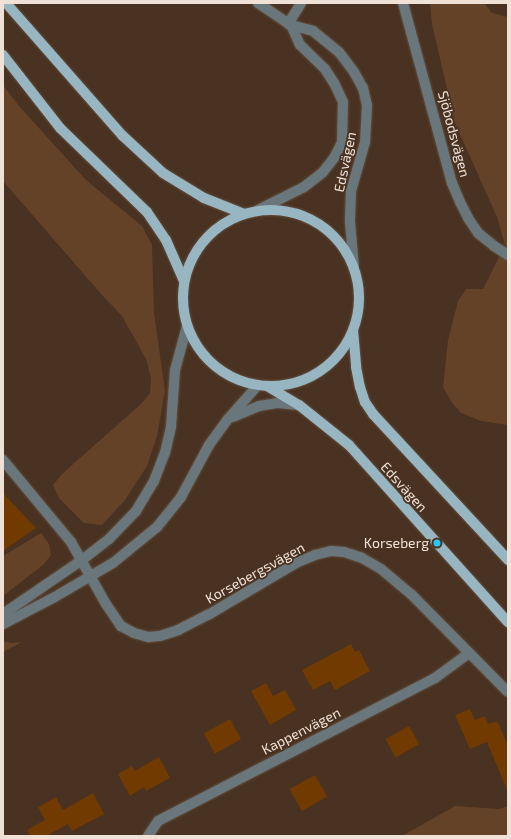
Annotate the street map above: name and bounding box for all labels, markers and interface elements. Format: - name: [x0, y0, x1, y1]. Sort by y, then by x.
- street label: Sjöbodsvägen: [434, 89, 474, 179]
- street label: Edsvägen: [330, 130, 360, 194]
- street label: Edsvägen: [377, 459, 431, 515]
- place label: Korseberg: [364, 535, 429, 551]
- marker: Korseberg: [432, 538, 442, 548]
- street label: Korsebergsvägen: [203, 539, 307, 607]
- street label: Kappenvägen: [259, 704, 343, 758]

